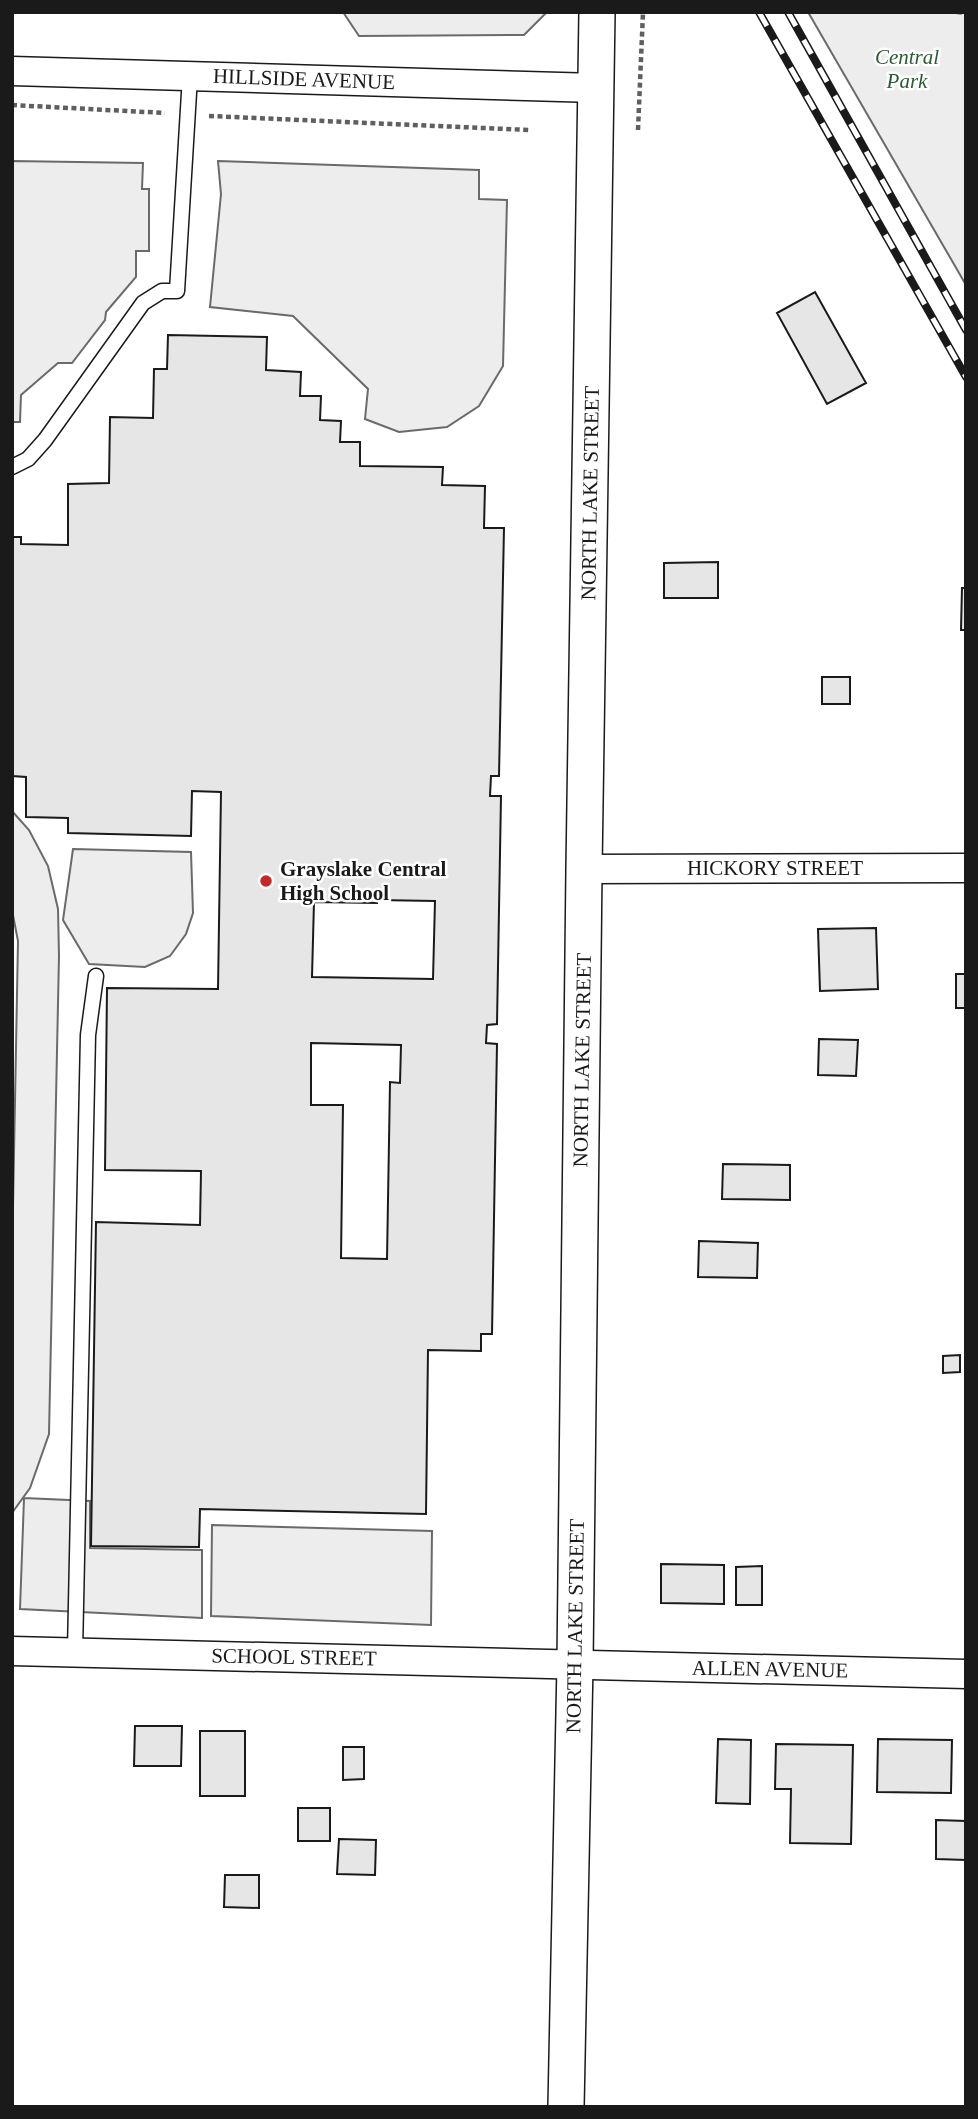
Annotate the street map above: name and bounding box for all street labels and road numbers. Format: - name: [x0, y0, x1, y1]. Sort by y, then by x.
- street label: HILLSIDE AVENUE: [213, 64, 395, 94]
- street label: NORTH LAKE STREET: [576, 385, 604, 600]
- street label: HICKORY STREET: [687, 856, 863, 880]
- street label: NORTH LAKE STREET: [568, 952, 596, 1167]
- street label: NORTH LAKE STREET: [561, 1518, 589, 1733]
- street label: SCHOOL STREET: [211, 1644, 377, 1670]
- street label: ALLEN AVENUE: [692, 1656, 848, 1682]

